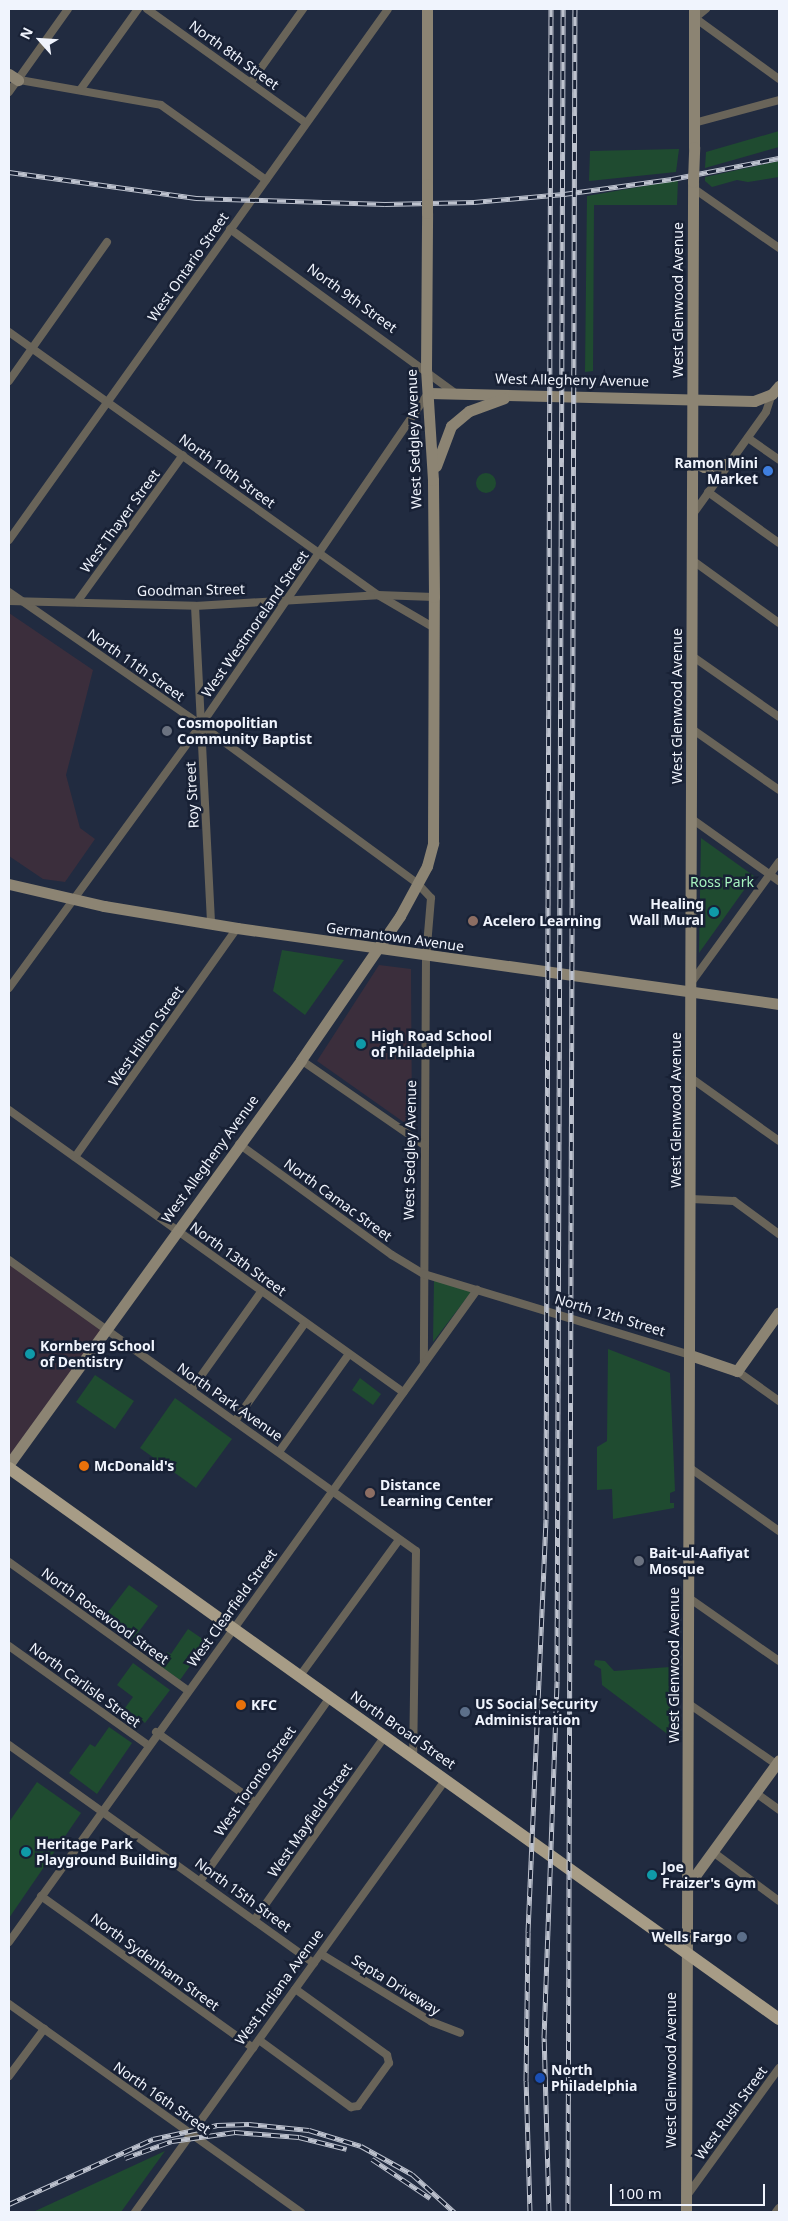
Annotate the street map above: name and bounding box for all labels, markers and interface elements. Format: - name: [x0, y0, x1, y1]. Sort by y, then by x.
- north arrow: [15, 15, 65, 65]
- street label: North 8th Street: [186, 17, 282, 93]
- text: N: [15, 24, 37, 42]
- street label: West Ontario Street: [144, 209, 232, 325]
- street label: West Glenwood Avenue: [670, 222, 686, 378]
- street label: North 9th Street: [304, 260, 400, 336]
- street label: West Sedgley Avenue: [403, 369, 425, 509]
- street label: West Allegheny Avenue: [495, 370, 649, 390]
- street label: North 10th Street: [176, 430, 278, 512]
- place label: Ramon Mini Market: [675, 455, 758, 488]
- marker: Ramon Mini Market: [762, 465, 774, 477]
- street label: West Thayer Street: [77, 466, 163, 576]
- street label: West Westmoreland Street: [198, 548, 312, 700]
- street label: Goodman Street: [137, 581, 245, 599]
- street label: North 11th Street: [84, 625, 188, 705]
- street label: West Glenwood Avenue: [669, 628, 685, 784]
- place label: Cosmopolitian Community Baptist: [177, 715, 312, 748]
- marker: Cosmopolitian Community Baptist: [161, 725, 173, 737]
- street label: Roy Street: [182, 761, 202, 829]
- park label: Ross Park: [690, 874, 754, 890]
- place label: Healing Wall Mural: [630, 896, 704, 929]
- marker: Healing Wall Mural: [708, 906, 720, 918]
- place label: Acelero Learning: [483, 913, 601, 929]
- marker: Acelero Learning: [467, 915, 479, 927]
- street label: Germantown Avenue: [325, 919, 465, 955]
- street label: West Hilton Street: [105, 983, 187, 1089]
- place label: High Road School of Philadelphia: [371, 1028, 492, 1060]
- street label: West Glenwood Avenue: [668, 1032, 684, 1188]
- marker: High Road School of Philadelphia: [355, 1038, 367, 1050]
- street label: West Sedgley Avenue: [400, 1080, 420, 1220]
- street label: West Allegheny Avenue: [158, 1092, 262, 1226]
- street label: North Camac Street: [281, 1155, 395, 1245]
- street label: North 13th Street: [187, 1218, 289, 1300]
- street label: North 12th Street: [553, 1290, 667, 1340]
- place label: Kornberg School of Dentistry: [40, 1338, 155, 1370]
- marker: Kornberg School of Dentistry: [24, 1348, 36, 1360]
- street label: North Park Avenue: [174, 1359, 286, 1445]
- place label: McDonald's: [94, 1458, 174, 1474]
- marker: McDonald's: [78, 1460, 90, 1472]
- place label: Distance Learning Center: [380, 1477, 493, 1510]
- marker: Distance Learning Center: [364, 1487, 376, 1499]
- place label: Bait-ul-Aafiyat Mosque: [649, 1545, 749, 1578]
- street label: West Clearfield Street: [184, 1546, 280, 1670]
- marker: Bait-ul-Aafiyat Mosque: [633, 1555, 645, 1567]
- street label: North Rosewood Street: [38, 1564, 172, 1668]
- street label: West Glenwood Avenue: [666, 1587, 682, 1743]
- street label: North Carlisle Street: [26, 1639, 144, 1731]
- street label: North Broad Street: [347, 1687, 459, 1773]
- place label: US Social Security Administration: [475, 1696, 598, 1728]
- place label: KFC: [251, 1697, 277, 1713]
- marker: KFC: [235, 1699, 247, 1711]
- marker: US Social Security Administration: [459, 1706, 471, 1718]
- street label: West Toronto Street: [211, 1723, 299, 1839]
- street label: West Mayfield Street: [264, 1760, 356, 1880]
- place label: Heritage Park Playground Building: [36, 1836, 177, 1868]
- marker: Heritage Park Playground Building: [20, 1846, 32, 1858]
- street label: North 15th Street: [192, 1854, 294, 1936]
- place label: Joe Fraizer's Gym: [662, 1859, 756, 1891]
- marker: Joe Fraizer's Gym: [646, 1869, 658, 1881]
- street label: North Sydenham Street: [88, 1910, 222, 2014]
- street label: West Indiana Avenue: [231, 1926, 327, 2048]
- place label: Wells Fargo: [652, 1929, 732, 1945]
- marker: Wells Fargo: [736, 1931, 748, 1943]
- street label: Septa Driveway: [349, 1951, 443, 2019]
- street label: West Glenwood Avenue: [663, 1992, 679, 2148]
- street label: North 16th Street: [110, 2058, 214, 2138]
- place label: North Philadelphia: [551, 2062, 637, 2094]
- street label: West Rush Street: [691, 2063, 771, 2163]
- marker: North Philadelphia: [533, 2071, 547, 2085]
- scale bar: [613, 2174, 768, 2206]
- text: 100 m: [618, 2183, 662, 2203]

